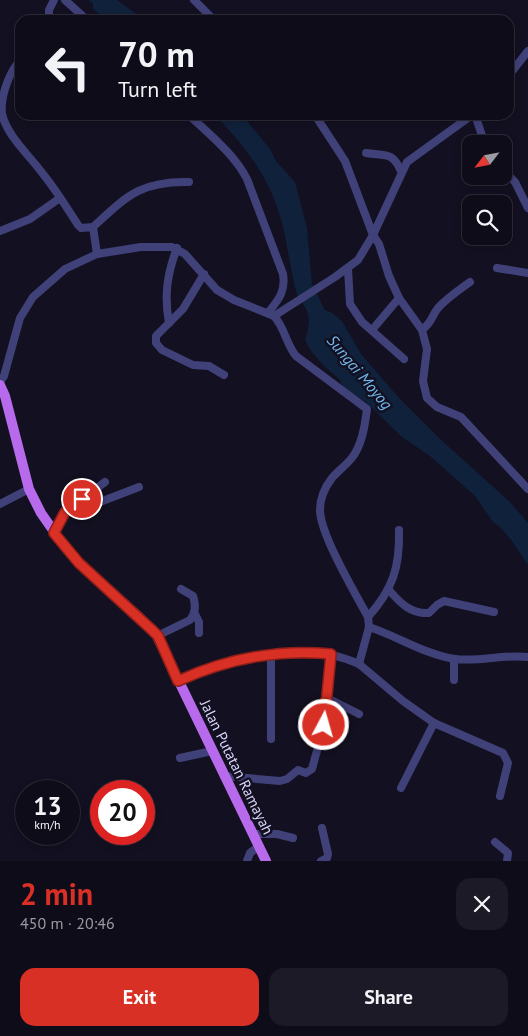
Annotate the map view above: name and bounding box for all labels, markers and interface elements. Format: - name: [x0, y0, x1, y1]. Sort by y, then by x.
- text: 70 m: [118, 31, 195, 77]
- icon: left: [35, 35, 100, 100]
- text: Turn left: [118, 75, 197, 103]
- north arrow: [462, 135, 512, 185]
- map controls: [462, 135, 512, 245]
- button: search: [462, 195, 512, 245]
- water label: Sungai Moyog: [323, 331, 397, 413]
- pin: [61, 478, 103, 520]
- icon: arrive: [68, 485, 96, 513]
- street label: Jalan Putatan Ramayah: [196, 696, 278, 837]
- position arrow: [297, 698, 349, 750]
- speed limit sign: 20: [90, 780, 155, 845]
- text: 13: [33, 790, 62, 822]
- text: km/h: [34, 817, 61, 832]
- text: 2 min: [20, 874, 93, 913]
- button: close: [456, 878, 508, 930]
- text: 450 m · 20:46: [20, 913, 115, 933]
- button: Exit: [20, 968, 259, 1026]
- button: Share: [269, 968, 508, 1026]

